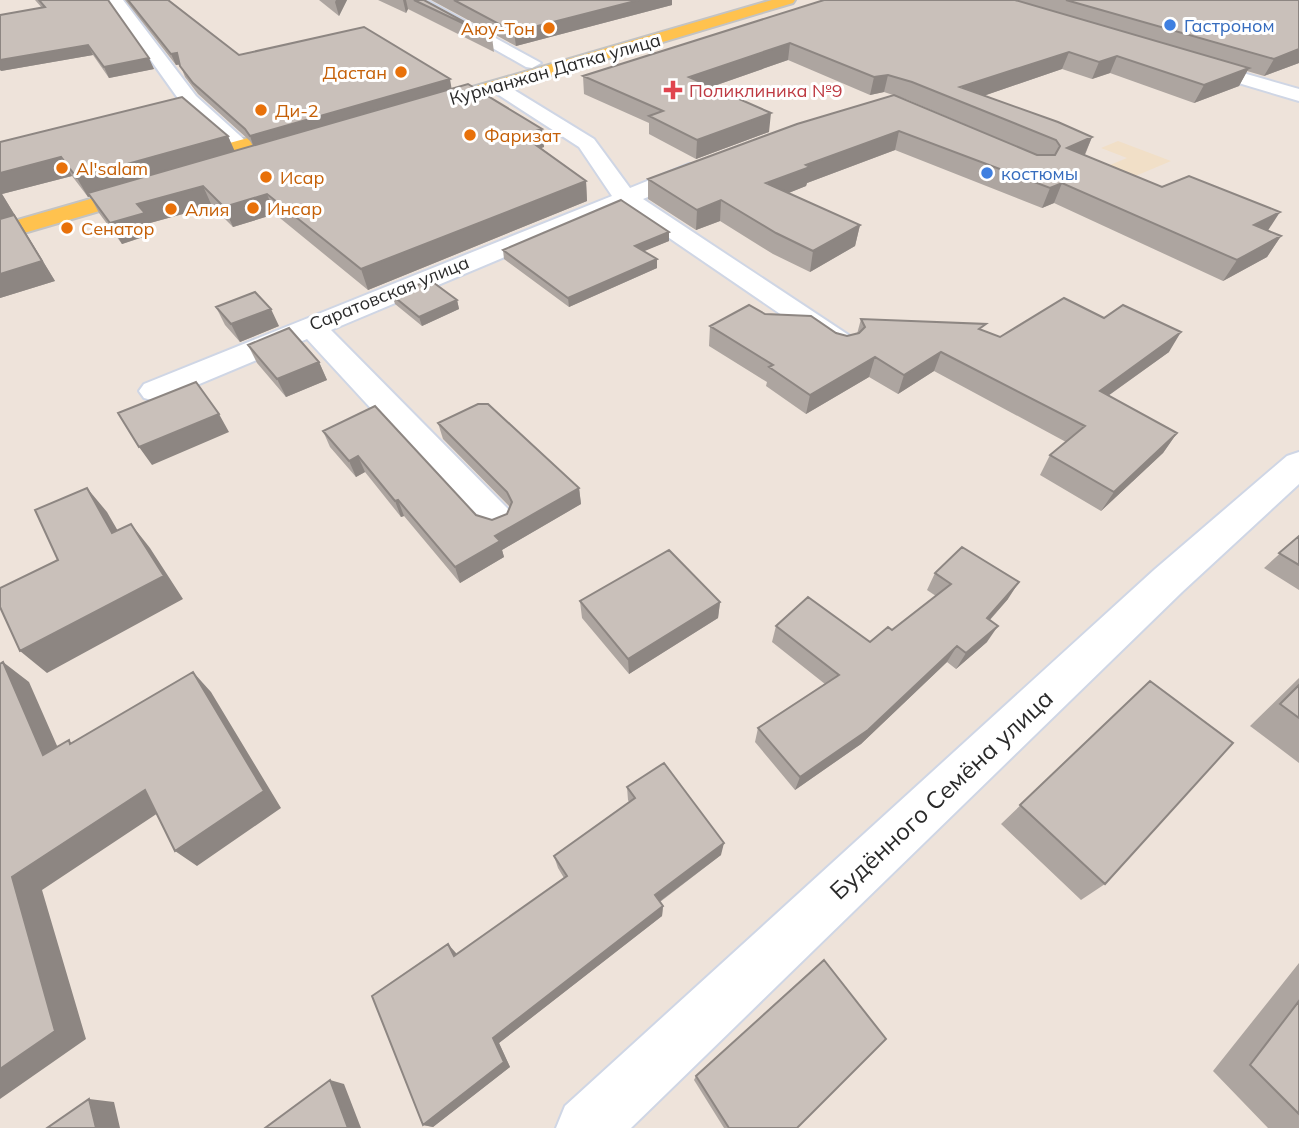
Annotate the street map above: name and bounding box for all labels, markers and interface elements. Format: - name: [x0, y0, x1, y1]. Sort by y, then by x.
- place label: Гастроном: [1184, 14, 1275, 37]
- place label: Аюу-Тон: [461, 17, 535, 40]
- marker: Гастроном: [1162, 17, 1178, 33]
- marker: Аюу-Тон: [541, 20, 557, 36]
- street label: Курманжан Датка улица: [447, 28, 663, 110]
- place label: Дастан: [323, 61, 387, 84]
- marker: Дастан: [393, 64, 409, 80]
- place label: Поликлиника №9: [689, 79, 842, 102]
- marker: Поликлиника №9: [663, 80, 683, 100]
- place label: Ди-2: [275, 99, 319, 122]
- marker: Ди-2: [253, 102, 269, 118]
- place label: Фаризат: [484, 124, 561, 147]
- marker: Фаризат: [462, 127, 478, 143]
- place label: Al'salam: [76, 157, 148, 180]
- marker: Al'salam: [54, 160, 70, 176]
- place label: костюмы: [1001, 162, 1078, 185]
- marker: костюмы: [979, 165, 995, 181]
- place label: Исар: [280, 166, 325, 189]
- marker: Исар: [258, 169, 274, 185]
- place label: Инсар: [267, 197, 322, 220]
- place label: Алия: [185, 198, 229, 221]
- marker: Инсар: [245, 200, 261, 216]
- marker: Алия: [163, 201, 179, 217]
- place label: Сенатор: [81, 217, 154, 240]
- marker: Сенатор: [59, 220, 75, 236]
- street label: Саратовская улица: [306, 250, 472, 336]
- street label: Будённого Семёна улица: [823, 683, 1059, 905]

